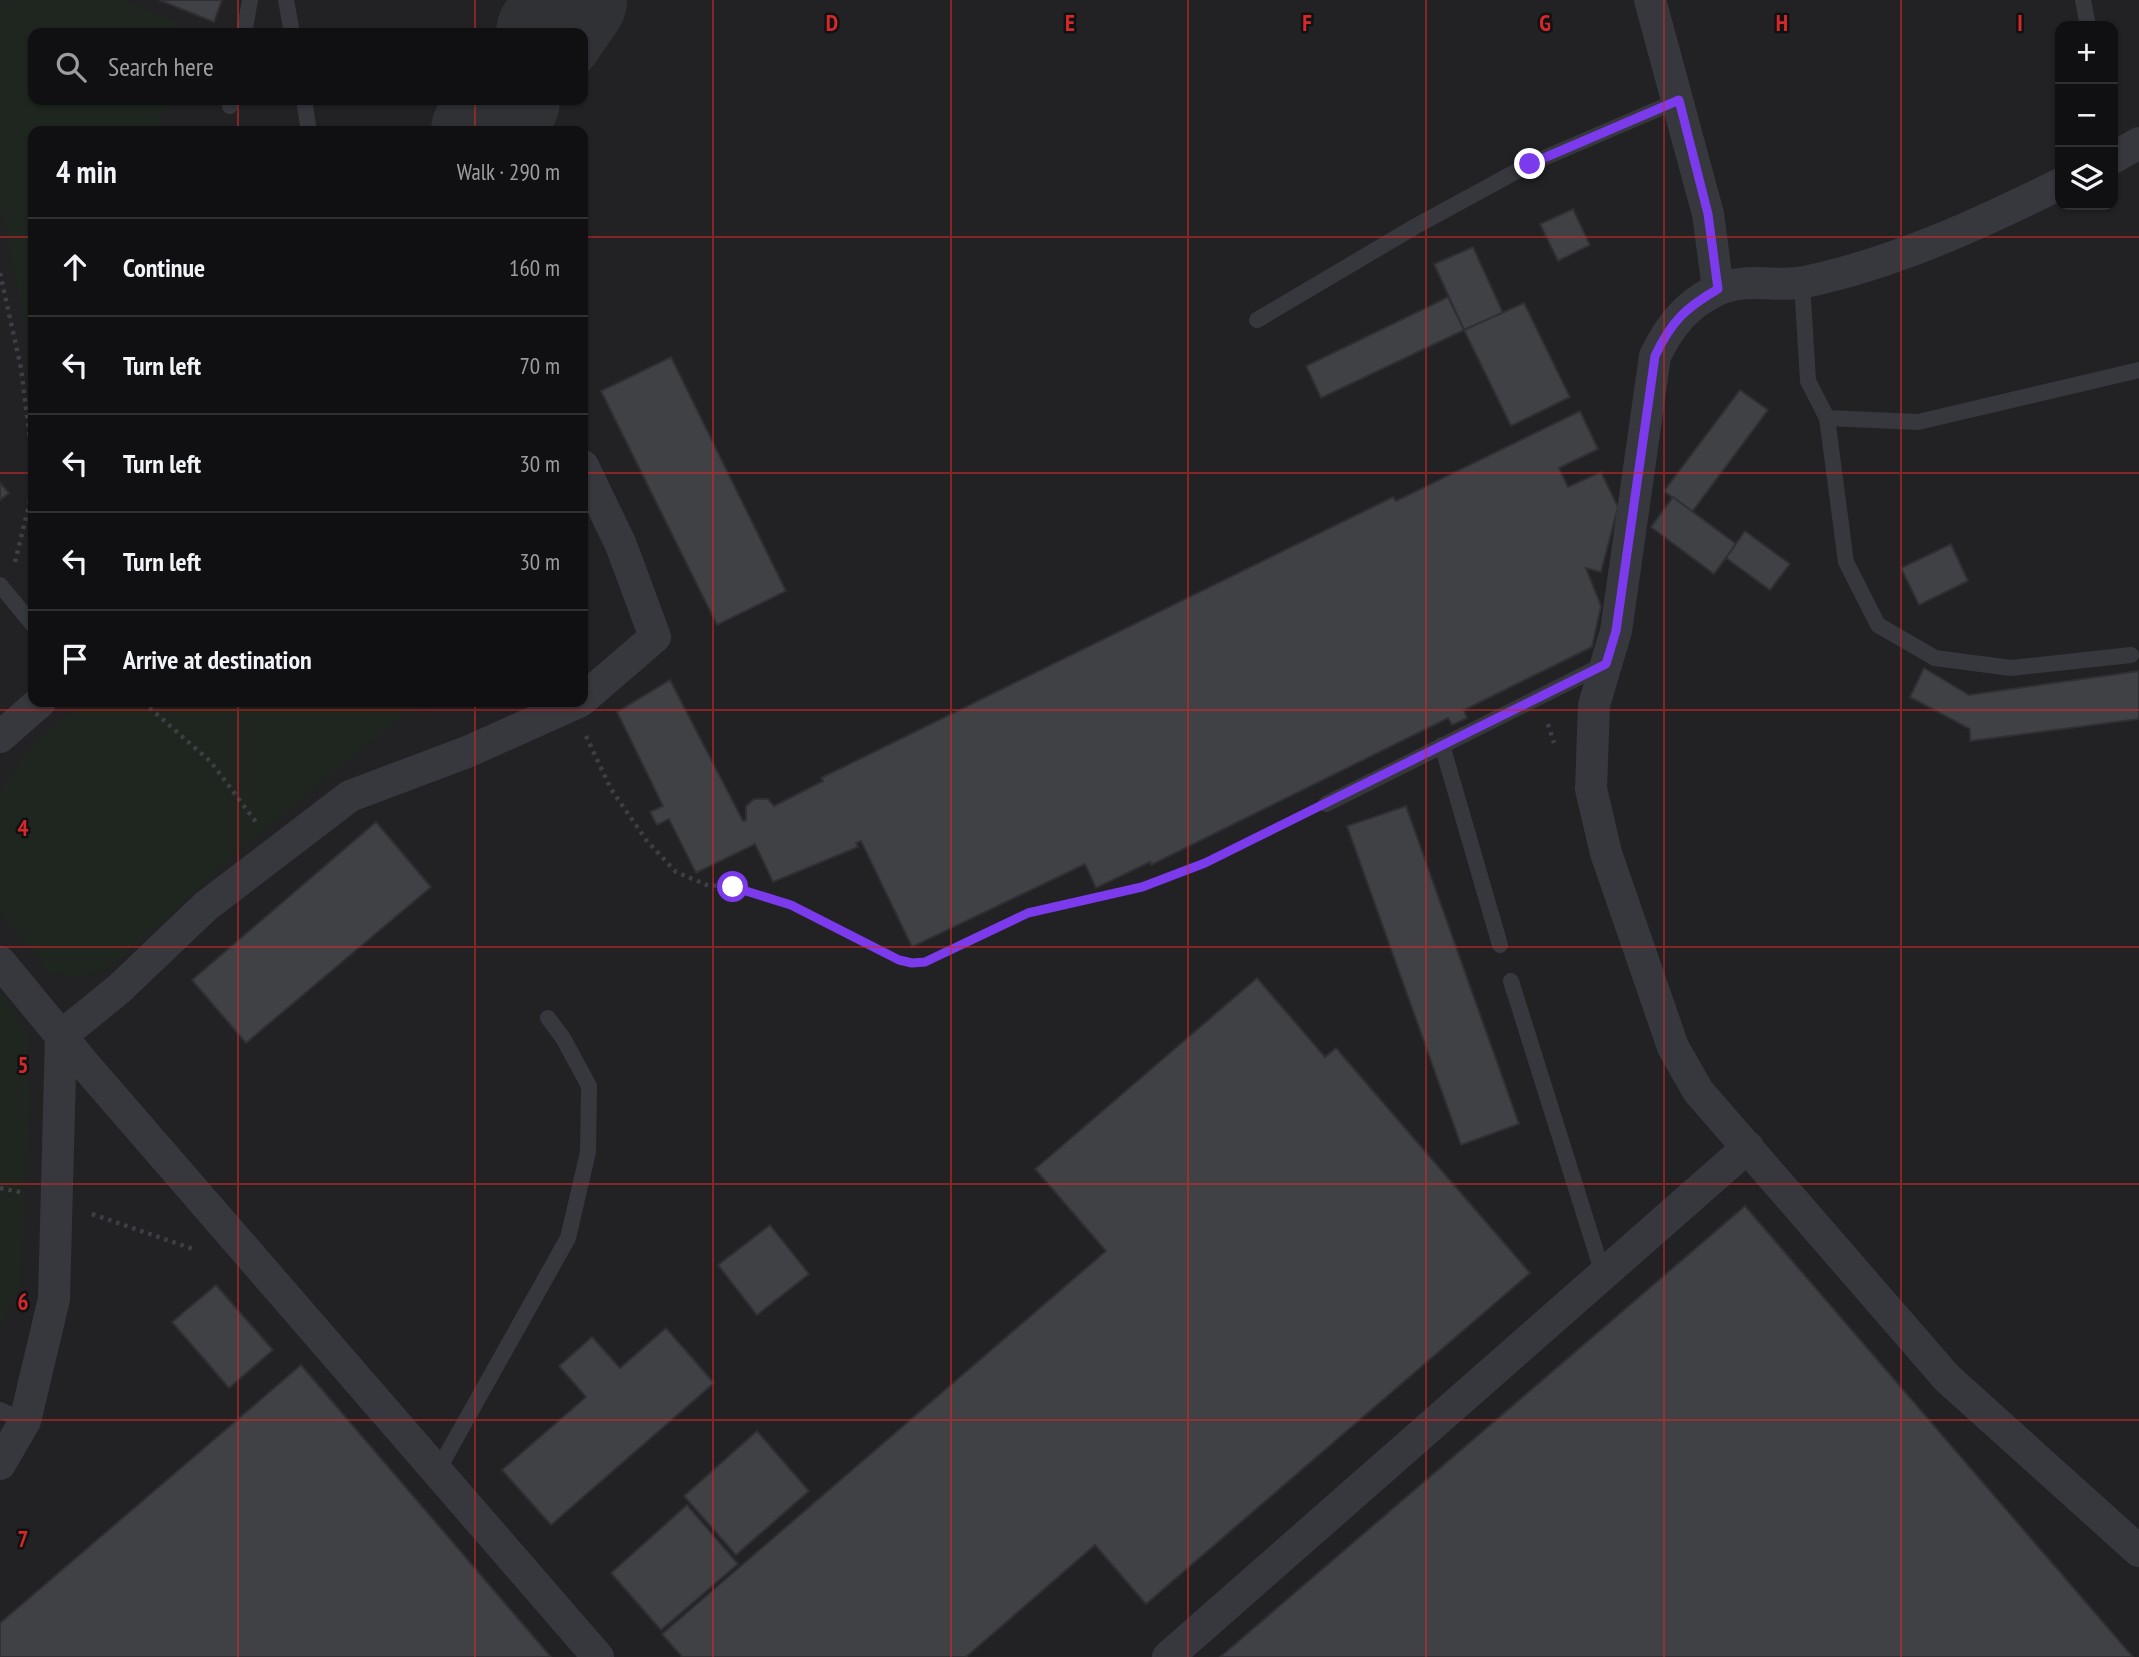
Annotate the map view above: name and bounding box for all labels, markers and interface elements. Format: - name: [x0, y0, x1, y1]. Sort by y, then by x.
- text: D: [826, 8, 838, 37]
- text: E: [1065, 8, 1075, 37]
- text: F: [1302, 8, 1312, 37]
- text: G: [1539, 8, 1551, 37]
- text: H: [1776, 8, 1788, 37]
- text: I: [2017, 8, 2023, 37]
- map controls: [2055, 21, 2118, 210]
- button: +: [2055, 21, 2118, 84]
- search box: [28, 28, 588, 105]
- icon: search: [52, 48, 90, 86]
- text: Search here: [108, 50, 214, 83]
- button: −: [2055, 84, 2118, 147]
- button: layers: [2055, 147, 2118, 210]
- route end: [1514, 148, 1545, 179]
- text: 4 min: [56, 152, 117, 191]
- text: Walk · 290 m: [457, 157, 560, 186]
- icon: ahead: [56, 248, 94, 286]
- text: Continue: [123, 251, 205, 284]
- text: 160 m: [509, 253, 560, 282]
- icon: left: [56, 346, 94, 384]
- text: Turn left: [123, 349, 201, 382]
- text: 70 m: [519, 351, 560, 380]
- icon: left: [56, 444, 94, 482]
- text: Turn left: [123, 447, 201, 480]
- text: 30 m: [519, 449, 560, 478]
- icon: left: [56, 542, 94, 580]
- text: Turn left: [123, 545, 201, 578]
- text: 30 m: [519, 547, 560, 576]
- icon: arrive: [56, 640, 94, 678]
- text: Arrive at destination: [123, 643, 312, 676]
- text: 4: [18, 813, 29, 842]
- route start: [717, 871, 748, 902]
- text: 5: [18, 1050, 29, 1079]
- text: 6: [18, 1287, 29, 1316]
- text: 7: [18, 1524, 29, 1553]

